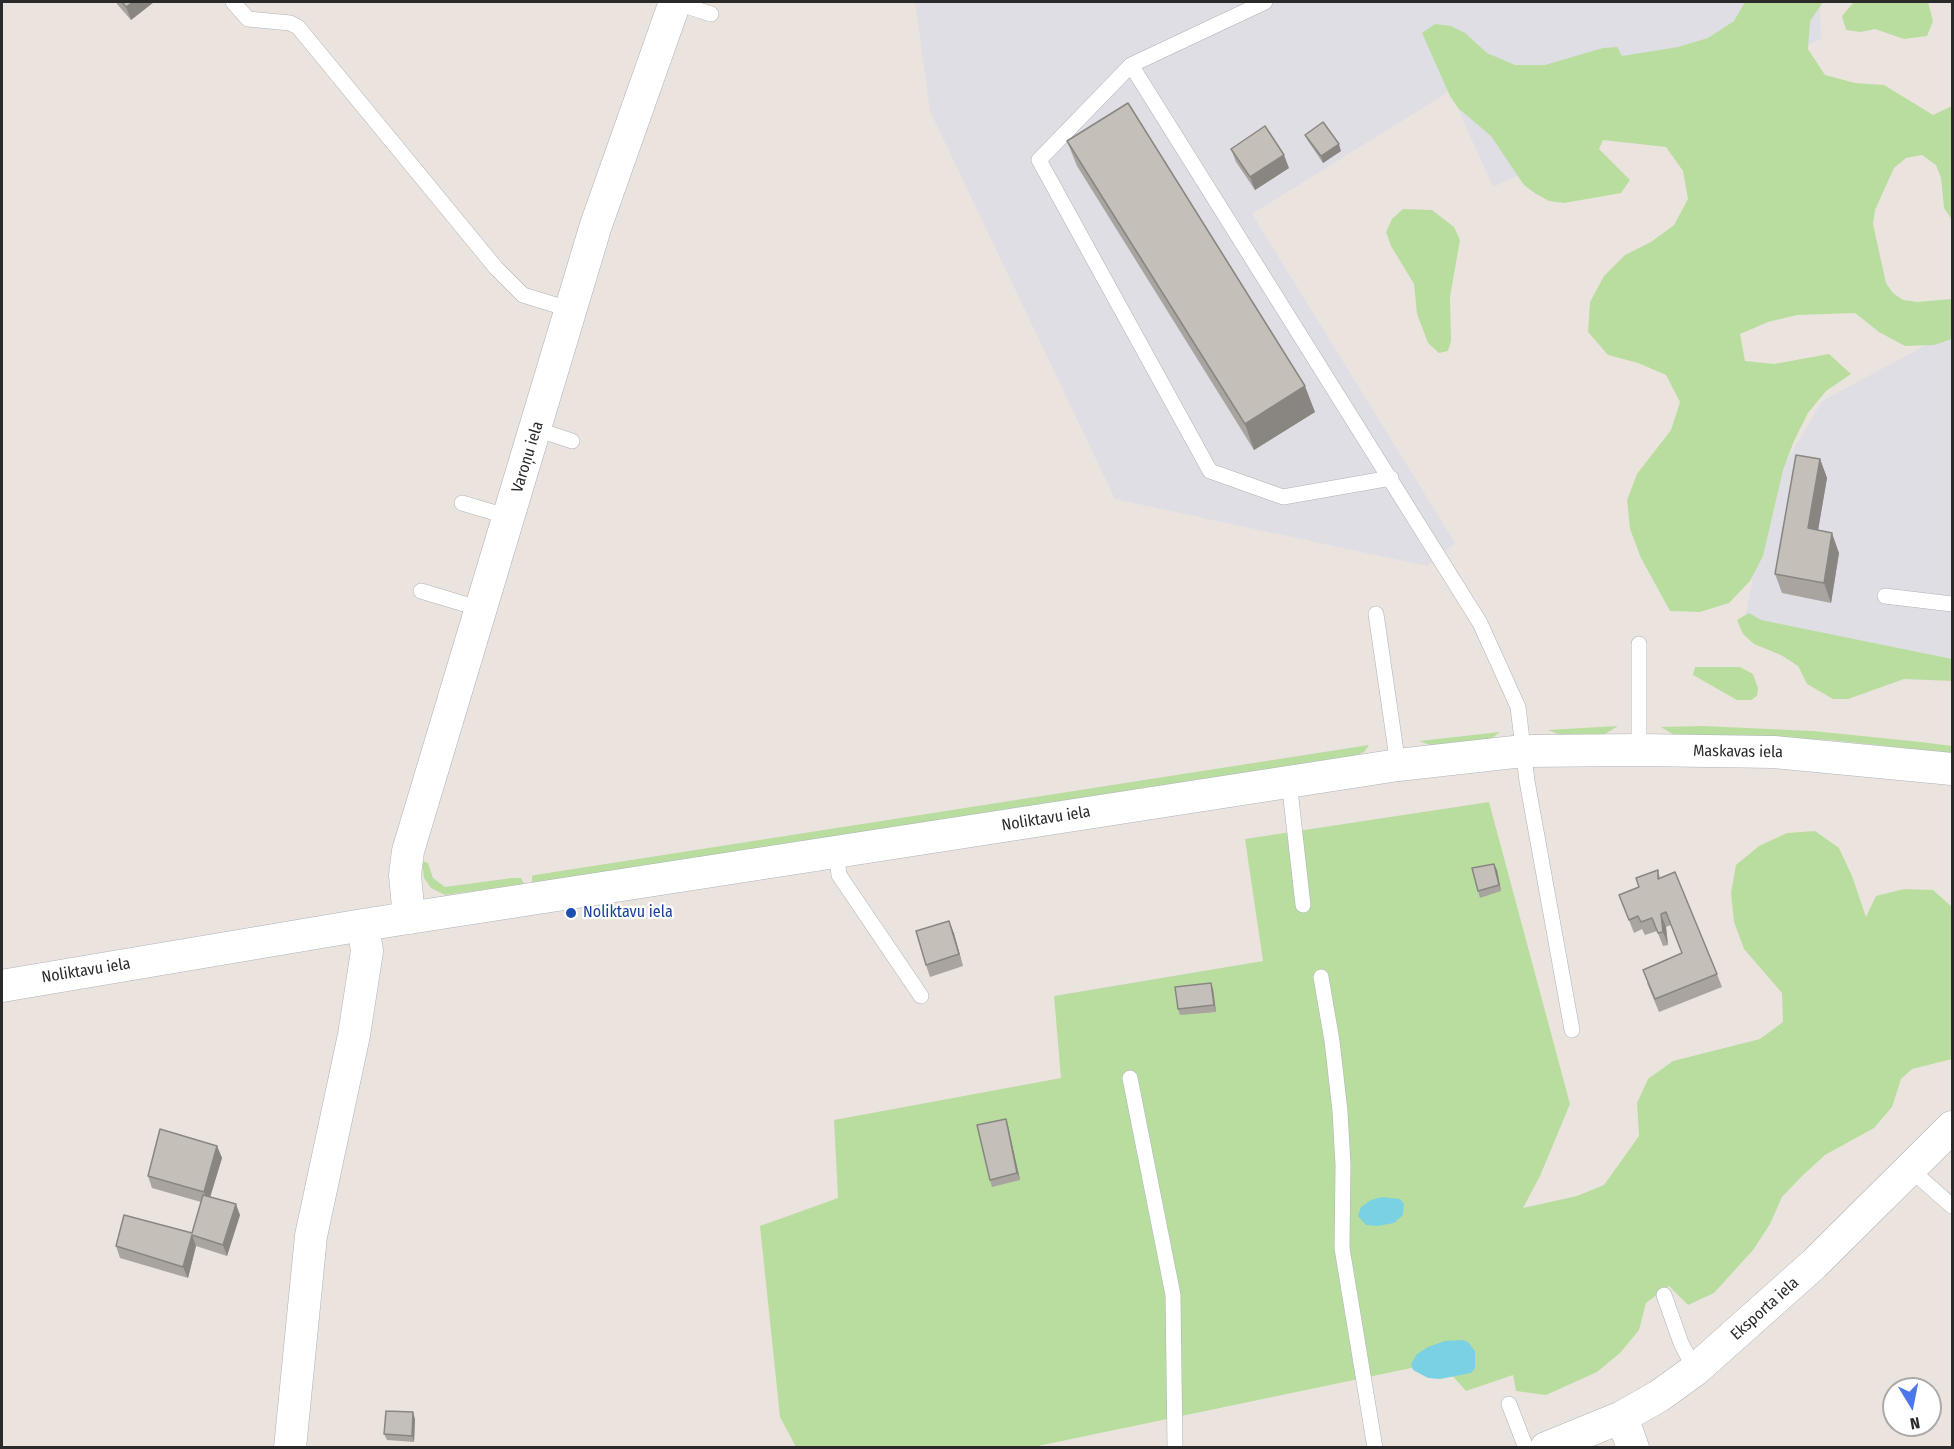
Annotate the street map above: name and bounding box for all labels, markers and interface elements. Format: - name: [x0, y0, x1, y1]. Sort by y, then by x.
- street label: Varoņu iela: [508, 419, 548, 495]
- street label: Maskavas iela: [1693, 742, 1783, 762]
- street label: Noliktavu iela: [1000, 802, 1092, 836]
- place label: Noliktavu iela: [583, 903, 673, 923]
- marker: Noliktavu iela: [564, 906, 578, 920]
- street label: Noliktavu iela: [40, 954, 132, 988]
- street label: Eksporta iela: [1727, 1273, 1803, 1345]
- north arrow: [1882, 1377, 1942, 1437]
- text: N: [1908, 1413, 1921, 1433]

